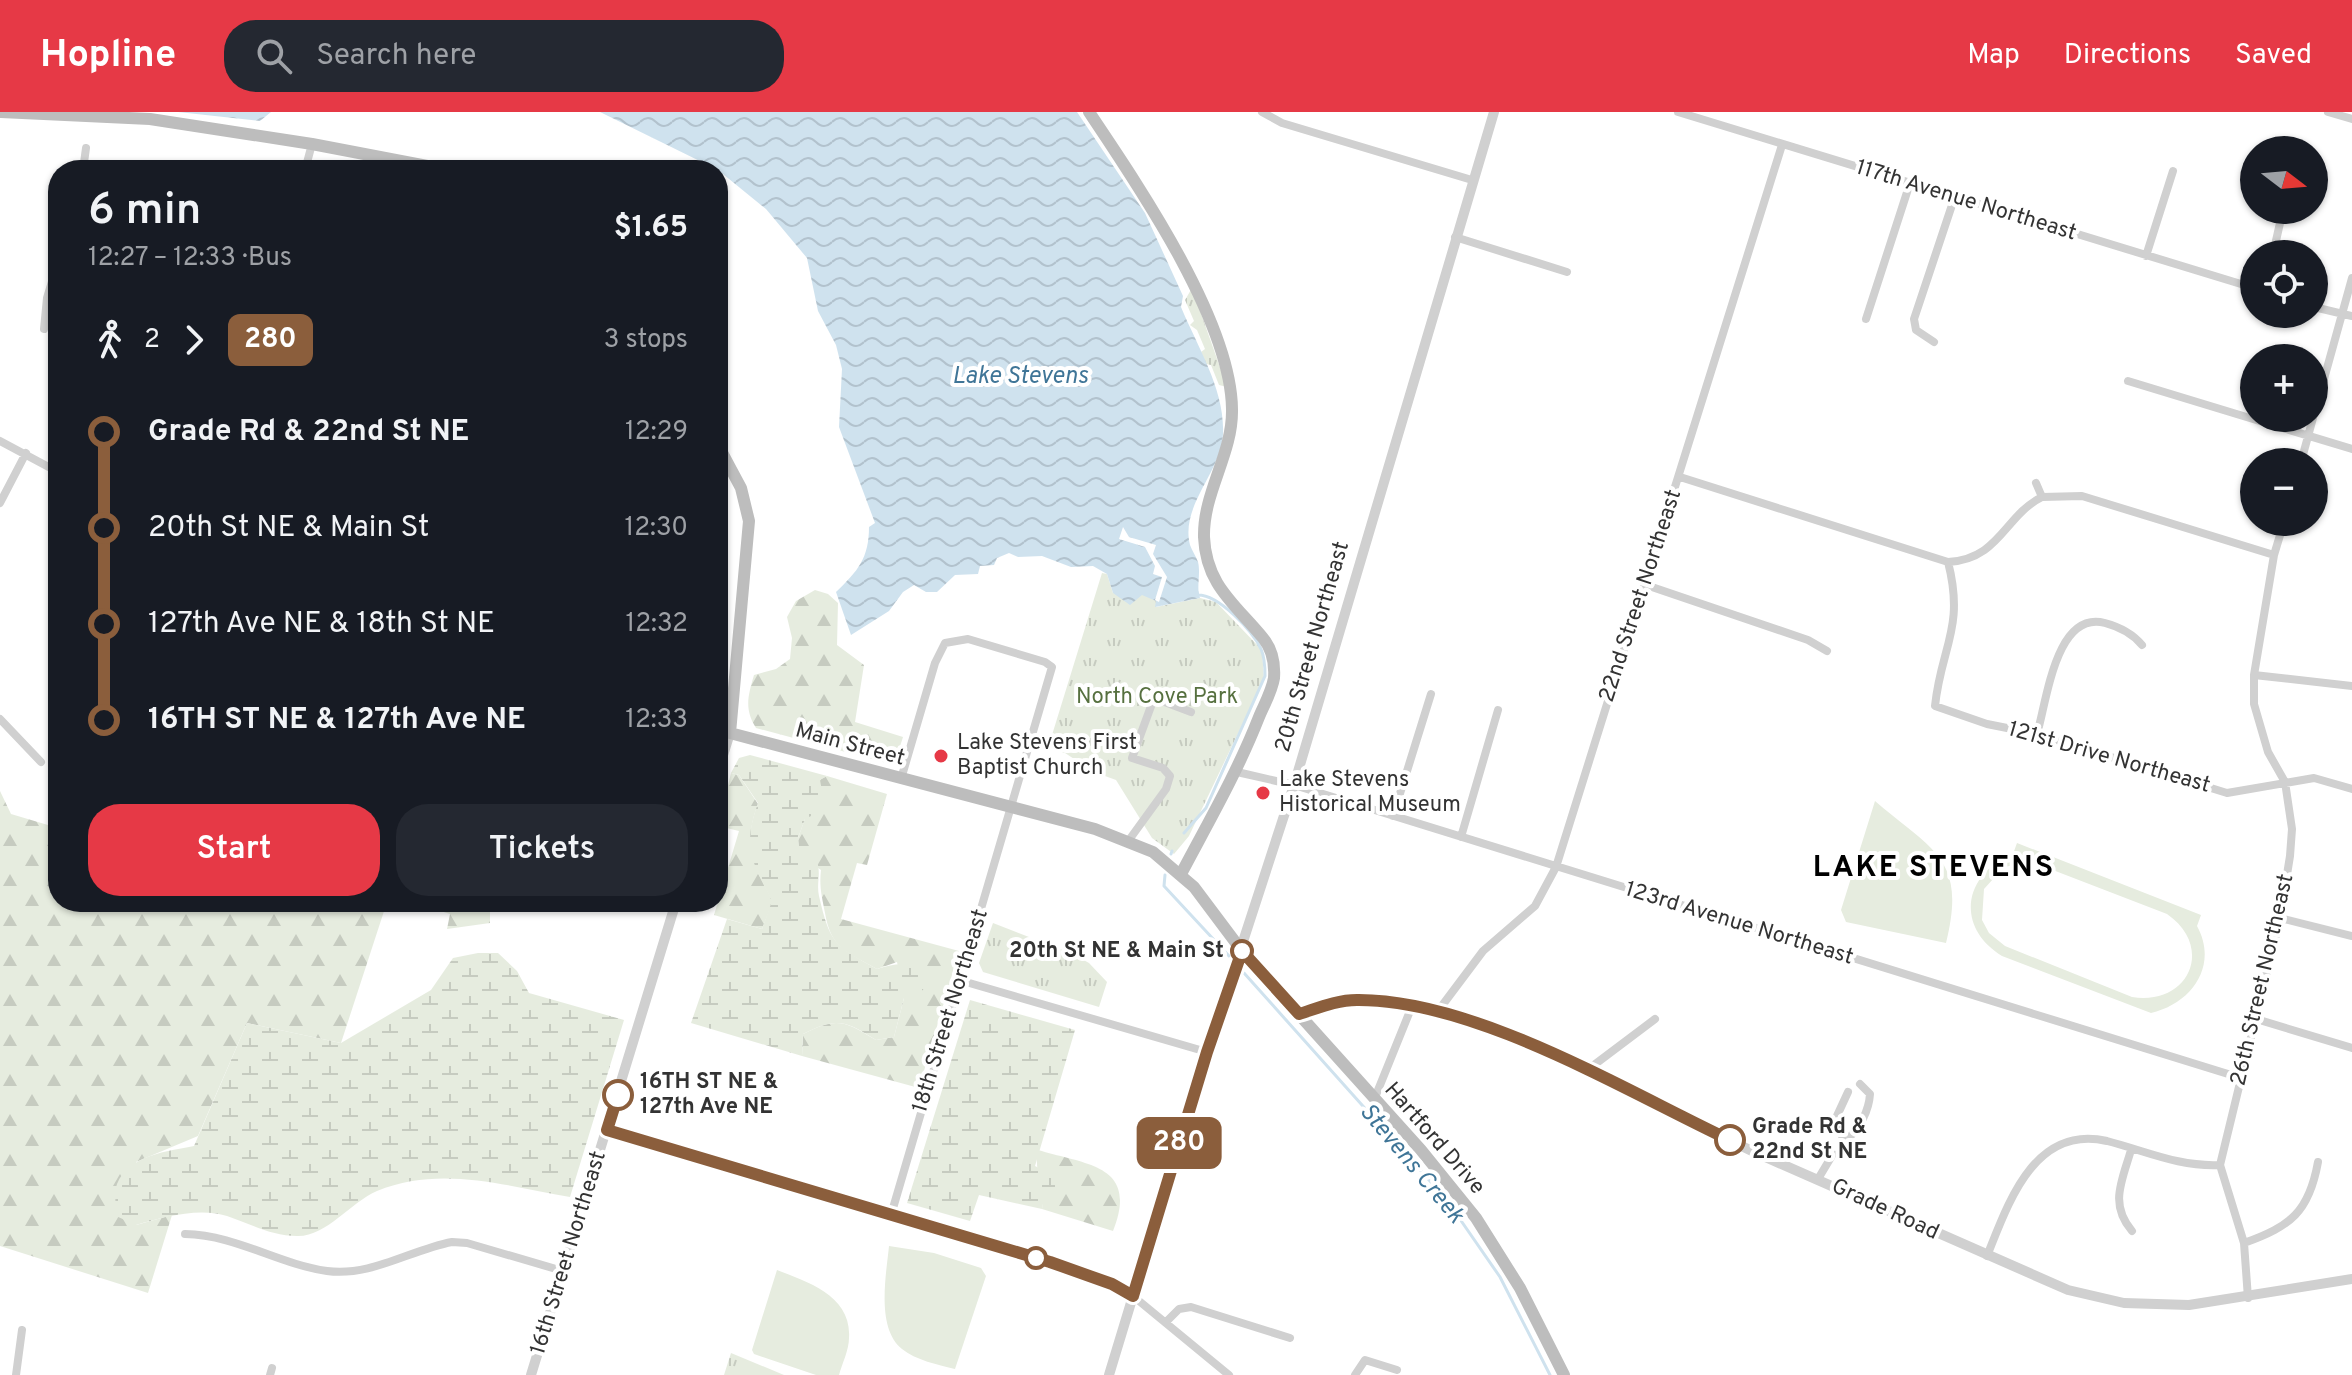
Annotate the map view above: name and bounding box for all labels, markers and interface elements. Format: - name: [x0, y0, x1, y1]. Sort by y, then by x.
- search box: [224, 20, 784, 92]
- text: Hopline: [40, 32, 176, 81]
- icon: search: [252, 34, 296, 78]
- text: Search here: [316, 38, 477, 75]
- text: Map: [1967, 38, 2020, 74]
- text: Directions: [2064, 38, 2191, 74]
- text: Saved: [2235, 38, 2312, 74]
- north arrow: [2240, 136, 2328, 224]
- map controls: [2240, 136, 2328, 536]
- street label: 117th Avenue Northeast: [1852, 155, 2080, 247]
- text: 6 min: [88, 184, 201, 240]
- text: $1.65: [614, 210, 688, 247]
- button: locate: [2240, 240, 2328, 328]
- text: 12:27 – 12:33 · Bus: [88, 242, 292, 275]
- icon: walk: [88, 318, 132, 362]
- icon: forward: [172, 318, 216, 362]
- text: 280: [244, 322, 297, 358]
- text: 2: [144, 324, 160, 357]
- text: 3 stops: [604, 324, 688, 357]
- button: +: [2240, 344, 2328, 432]
- water label: Lake Stevens: [952, 362, 1089, 392]
- text: Grade Rd & 22nd St NE: [148, 414, 469, 451]
- text: 12:29: [625, 416, 688, 449]
- button: −: [2240, 448, 2328, 536]
- street label: 22nd Street Northeast: [1594, 486, 1688, 706]
- text: 20th St NE & Main St: [148, 510, 429, 547]
- text: 12:30: [624, 512, 688, 545]
- street label: 20th Street Northeast: [1270, 539, 1356, 755]
- text: 127th Ave NE & 18th St NE: [148, 606, 495, 643]
- text: 12:32: [625, 608, 688, 641]
- park label: North Cove Park: [1076, 684, 1238, 711]
- text: 16TH ST NE & 127th Ave NE: [148, 702, 526, 739]
- text: 12:33: [625, 704, 688, 737]
- street label: 121st Drive Northeast: [2005, 716, 2213, 800]
- street label: Main Street: [792, 717, 908, 773]
- place label: Lake Stevens First Baptist Church: [957, 730, 1137, 782]
- marker: Lake Stevens First Baptist Church: [932, 747, 950, 765]
- place label: Lake Stevens Historical Museum: [1279, 767, 1461, 819]
- marker: Lake Stevens Historical Museum: [1254, 784, 1272, 802]
- button: Start: [88, 804, 380, 896]
- button: Tickets: [396, 804, 688, 896]
- district label: LAKE STEVENS: [1813, 850, 2055, 887]
- street label: 26th Street Northeast: [2225, 871, 2301, 1089]
- street label: 123rd Avenue Northeast: [1622, 876, 1856, 972]
- street label: 18th Street Northeast: [907, 906, 995, 1116]
- place label: 20th St NE & Main St: [1009, 938, 1224, 965]
- marker: 20th St NE & Main St: [1231, 940, 1253, 962]
- place label: 16TH ST NE & 127th Ave NE: [640, 1069, 779, 1121]
- street label: Hartford Drive: [1378, 1077, 1490, 1201]
- marker: 16TH ST NE & 127th Ave NE: [603, 1080, 633, 1110]
- water label: Stevens Creek: [1352, 1098, 1471, 1231]
- place label: Grade Rd & 22nd St NE: [1752, 1114, 1867, 1166]
- line badge: 280: [1133, 1117, 1225, 1169]
- text: 280: [1153, 1125, 1205, 1161]
- marker: Grade Rd & 22nd St NE: [1715, 1125, 1745, 1155]
- street label: 16th Street Northeast: [525, 1148, 613, 1358]
- street label: Grade Road: [1827, 1173, 1943, 1247]
- unlabelled marker: [1025, 1247, 1047, 1269]

